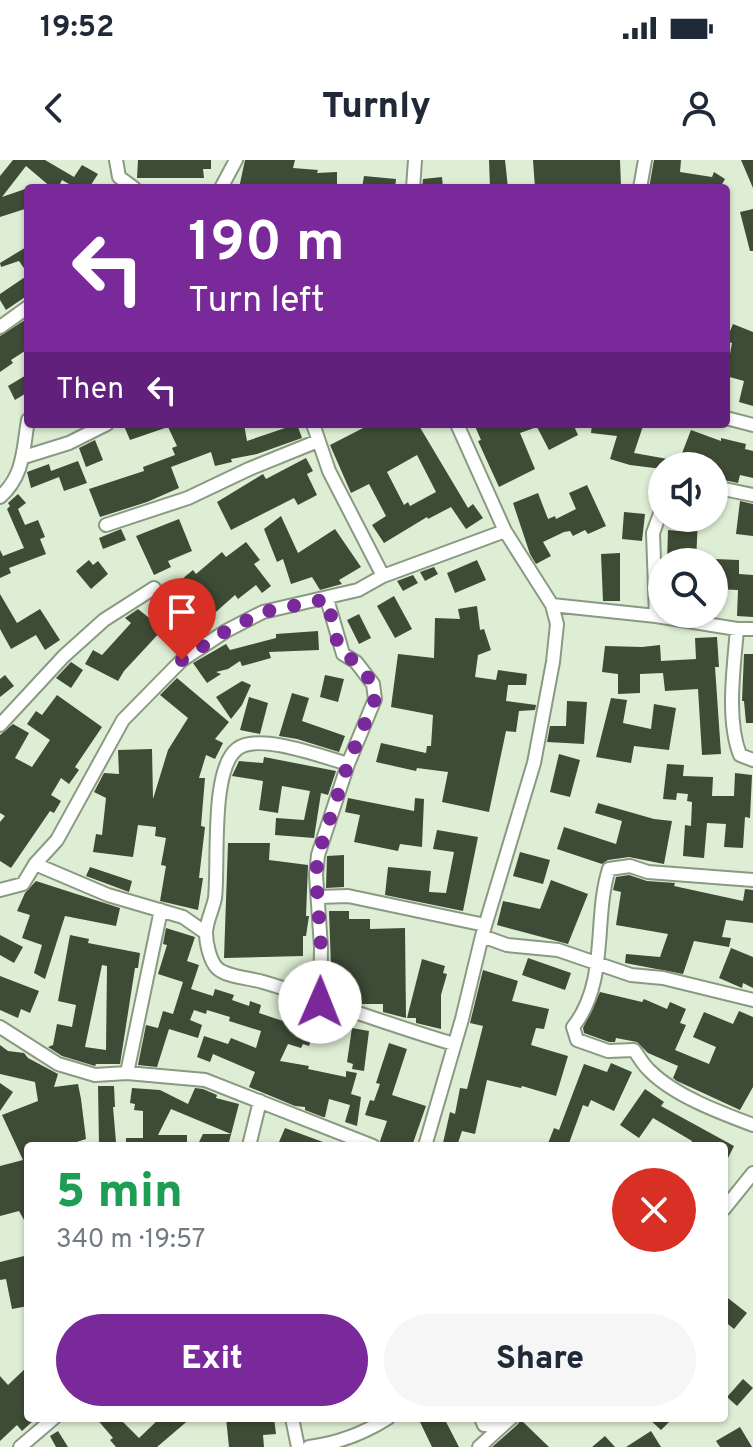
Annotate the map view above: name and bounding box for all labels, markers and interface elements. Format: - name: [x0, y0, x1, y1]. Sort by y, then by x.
- text: 19:52: [40, 10, 114, 47]
- text: Turnly: [322, 85, 431, 131]
- icon: back: [32, 86, 76, 130]
- icon: person: [677, 86, 721, 130]
- text: 190 m: [188, 210, 345, 280]
- icon: left: [56, 216, 160, 320]
- text: Turn left: [188, 279, 325, 325]
- icon: left: [140, 368, 184, 412]
- text: Then: [56, 372, 124, 409]
- map controls: [648, 452, 728, 628]
- button: sound: [648, 452, 728, 532]
- button: search: [648, 548, 728, 628]
- pin: [148, 578, 216, 660]
- icon: arrive: [160, 590, 204, 634]
- position arrow: [278, 960, 362, 1044]
- text: 5 min: [56, 1164, 183, 1224]
- button: close: [612, 1168, 696, 1252]
- text: 340 m · 19:57: [56, 1224, 205, 1257]
- button: Exit: [56, 1314, 368, 1406]
- button: Share: [384, 1314, 696, 1406]

